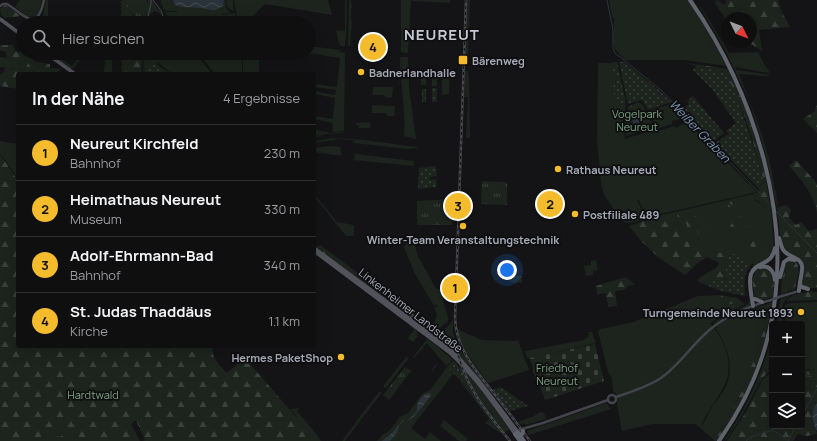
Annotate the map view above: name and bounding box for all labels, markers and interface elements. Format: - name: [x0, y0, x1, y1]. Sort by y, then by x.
- north arrow: [721, 12, 757, 48]
- search box: [16, 16, 316, 60]
- district label: NEUREUT: [404, 24, 480, 45]
- icon: search: [30, 27, 52, 49]
- text: Hier suchen: [62, 28, 144, 49]
- pin: 4: [360, 32, 386, 62]
- place label: Bärenweg: [472, 53, 525, 68]
- marker: Bärenweg: [457, 54, 469, 66]
- place label: Badnerlandhalle: [369, 65, 456, 80]
- marker: Badnerlandhalle: [356, 67, 366, 77]
- text: In der Nähe: [32, 87, 125, 110]
- text: 4 Ergebnisse: [223, 89, 300, 107]
- water label: Weißer Graben: [666, 96, 735, 167]
- park label: Vogelpark Neureut: [612, 106, 663, 134]
- text: Neureut Kirchfeld: [70, 133, 199, 154]
- text: 1: [42, 144, 48, 162]
- text: 230 m: [264, 144, 300, 162]
- text: Bahnhof: [70, 154, 121, 172]
- place label: Rathaus Neureut: [566, 162, 657, 177]
- marker: Rathaus Neureut: [553, 164, 563, 174]
- text: Heimathaus Neureut: [70, 189, 221, 210]
- pin: 2: [537, 189, 563, 219]
- pin: 3: [445, 191, 471, 221]
- text: 2: [41, 200, 49, 218]
- text: 330 m: [264, 200, 300, 218]
- place label: Postfiliale 489: [583, 207, 660, 222]
- marker: Postfiliale 489: [570, 209, 580, 219]
- text: Museum: [70, 210, 122, 228]
- marker: Winter-Team Veranstaltungstechnik: [458, 221, 468, 231]
- place label: Winter-Team Veranstaltungstechnik: [367, 232, 560, 247]
- text: Adolf-Ehrmann-Bad: [70, 245, 213, 266]
- text: 3: [41, 256, 49, 274]
- text: 340 m: [264, 256, 300, 274]
- your location: [497, 260, 517, 280]
- street label: Linkenheimer Landstraße: [356, 265, 467, 356]
- text: Bahnhof: [70, 266, 121, 284]
- pin: 1: [442, 273, 468, 303]
- text: St. Judas Thaddäus: [70, 301, 212, 322]
- place label: Turngemeinde Neureut 1893: [643, 305, 793, 320]
- marker: Turngemeinde Neureut 1893: [796, 307, 806, 317]
- text: 4: [41, 312, 49, 330]
- text: 1.1 km: [269, 312, 300, 330]
- map controls: [769, 321, 805, 429]
- button: +: [769, 321, 805, 357]
- text: Kirche: [70, 322, 108, 340]
- place label: Hermes PaketShop: [231, 350, 333, 365]
- marker: Hermes PaketShop: [336, 352, 346, 362]
- button: −: [769, 357, 805, 393]
- park label: Friedhof Neureut: [536, 360, 578, 388]
- park label: Hardtwald: [67, 387, 119, 402]
- button: layers: [769, 393, 805, 429]

